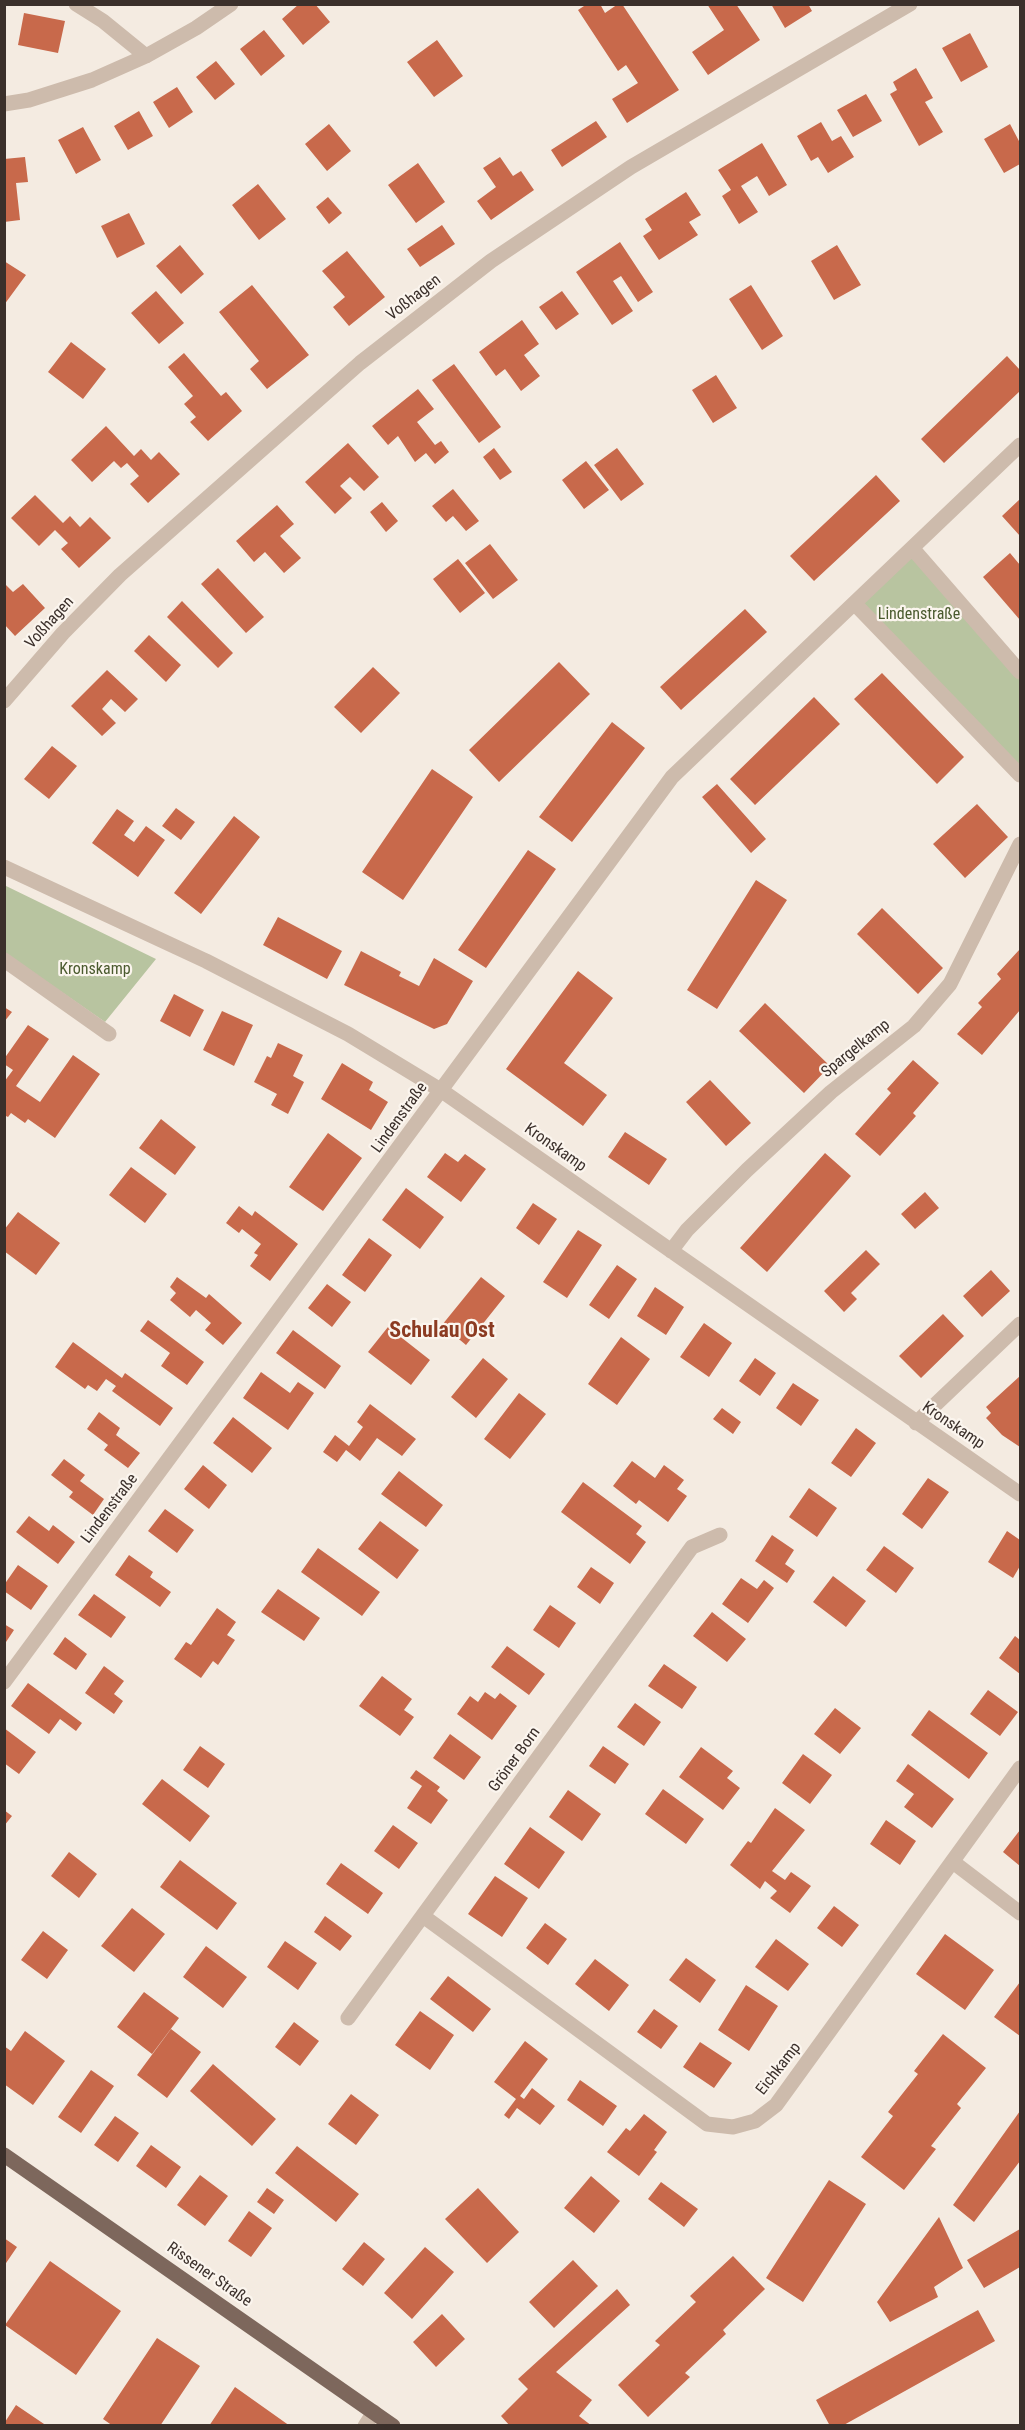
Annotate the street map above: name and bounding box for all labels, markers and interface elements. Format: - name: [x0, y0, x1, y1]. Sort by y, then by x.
- street label: Voßhagen: [383, 271, 445, 325]
- street label: Voßhagen: [22, 593, 78, 653]
- park label: Lindenstraße: [878, 605, 960, 625]
- park label: Kronskamp: [59, 960, 131, 980]
- street label: Spargelkamp: [818, 1016, 894, 1082]
- street label: Lindenstraße: [368, 1079, 432, 1157]
- street label: Kronskamp: [520, 1120, 590, 1176]
- district label: Schulau Ost: [389, 1318, 495, 1344]
- street label: Kronskamp: [918, 1398, 988, 1454]
- street label: Lindenstraße: [78, 1470, 142, 1548]
- street label: Gröner Born: [485, 1724, 545, 1796]
- street label: Eichkamp: [752, 2039, 806, 2099]
- street label: Rissener Straße: [163, 2239, 255, 2311]

